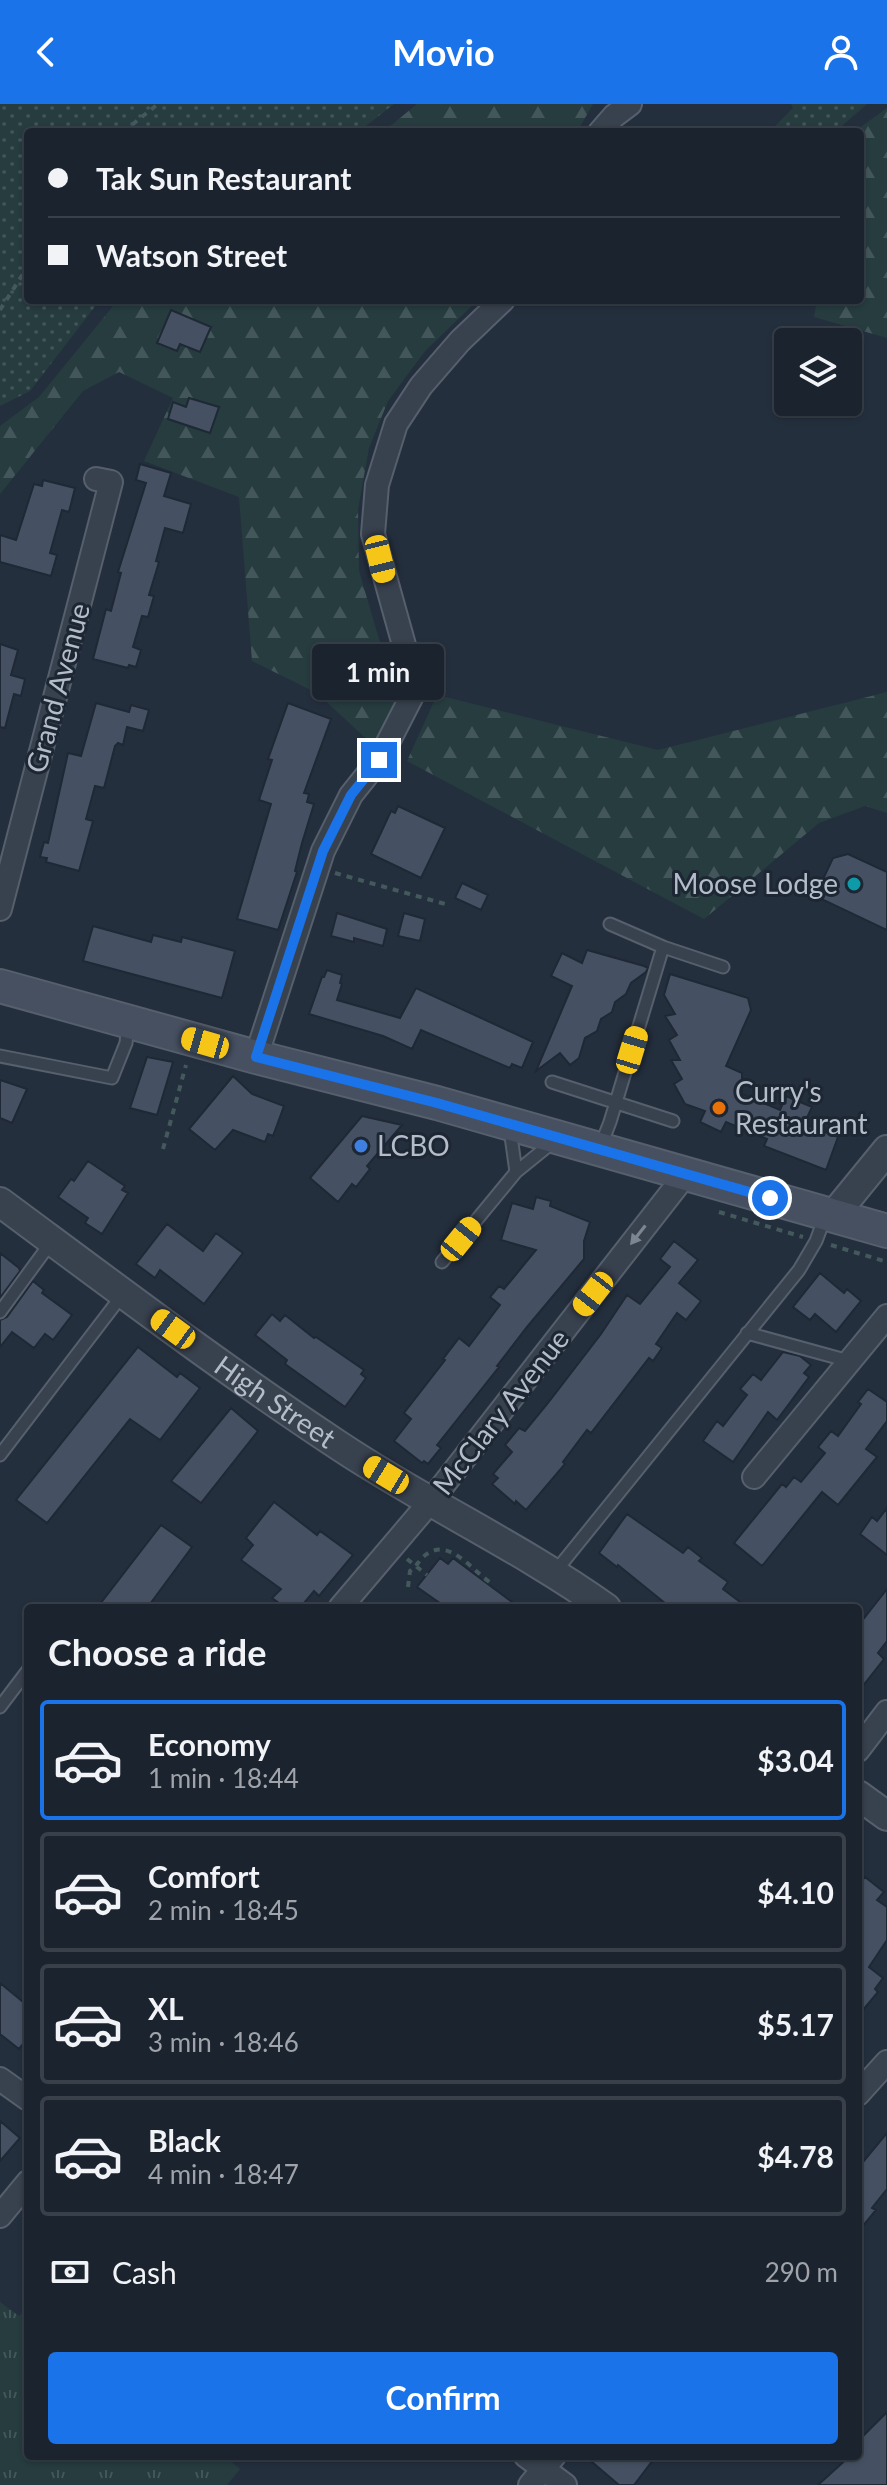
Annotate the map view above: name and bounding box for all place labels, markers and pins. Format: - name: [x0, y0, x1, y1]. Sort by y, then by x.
- place label: Moose Lodge: [673, 866, 838, 900]
- marker: Moose Lodge: [845, 875, 863, 893]
- place label: Curry's Restaurant: [735, 1074, 867, 1140]
- marker: Curry's Restaurant: [710, 1099, 728, 1117]
- place label: LCBO: [377, 1128, 450, 1162]
- marker: LCBO: [352, 1137, 370, 1155]

